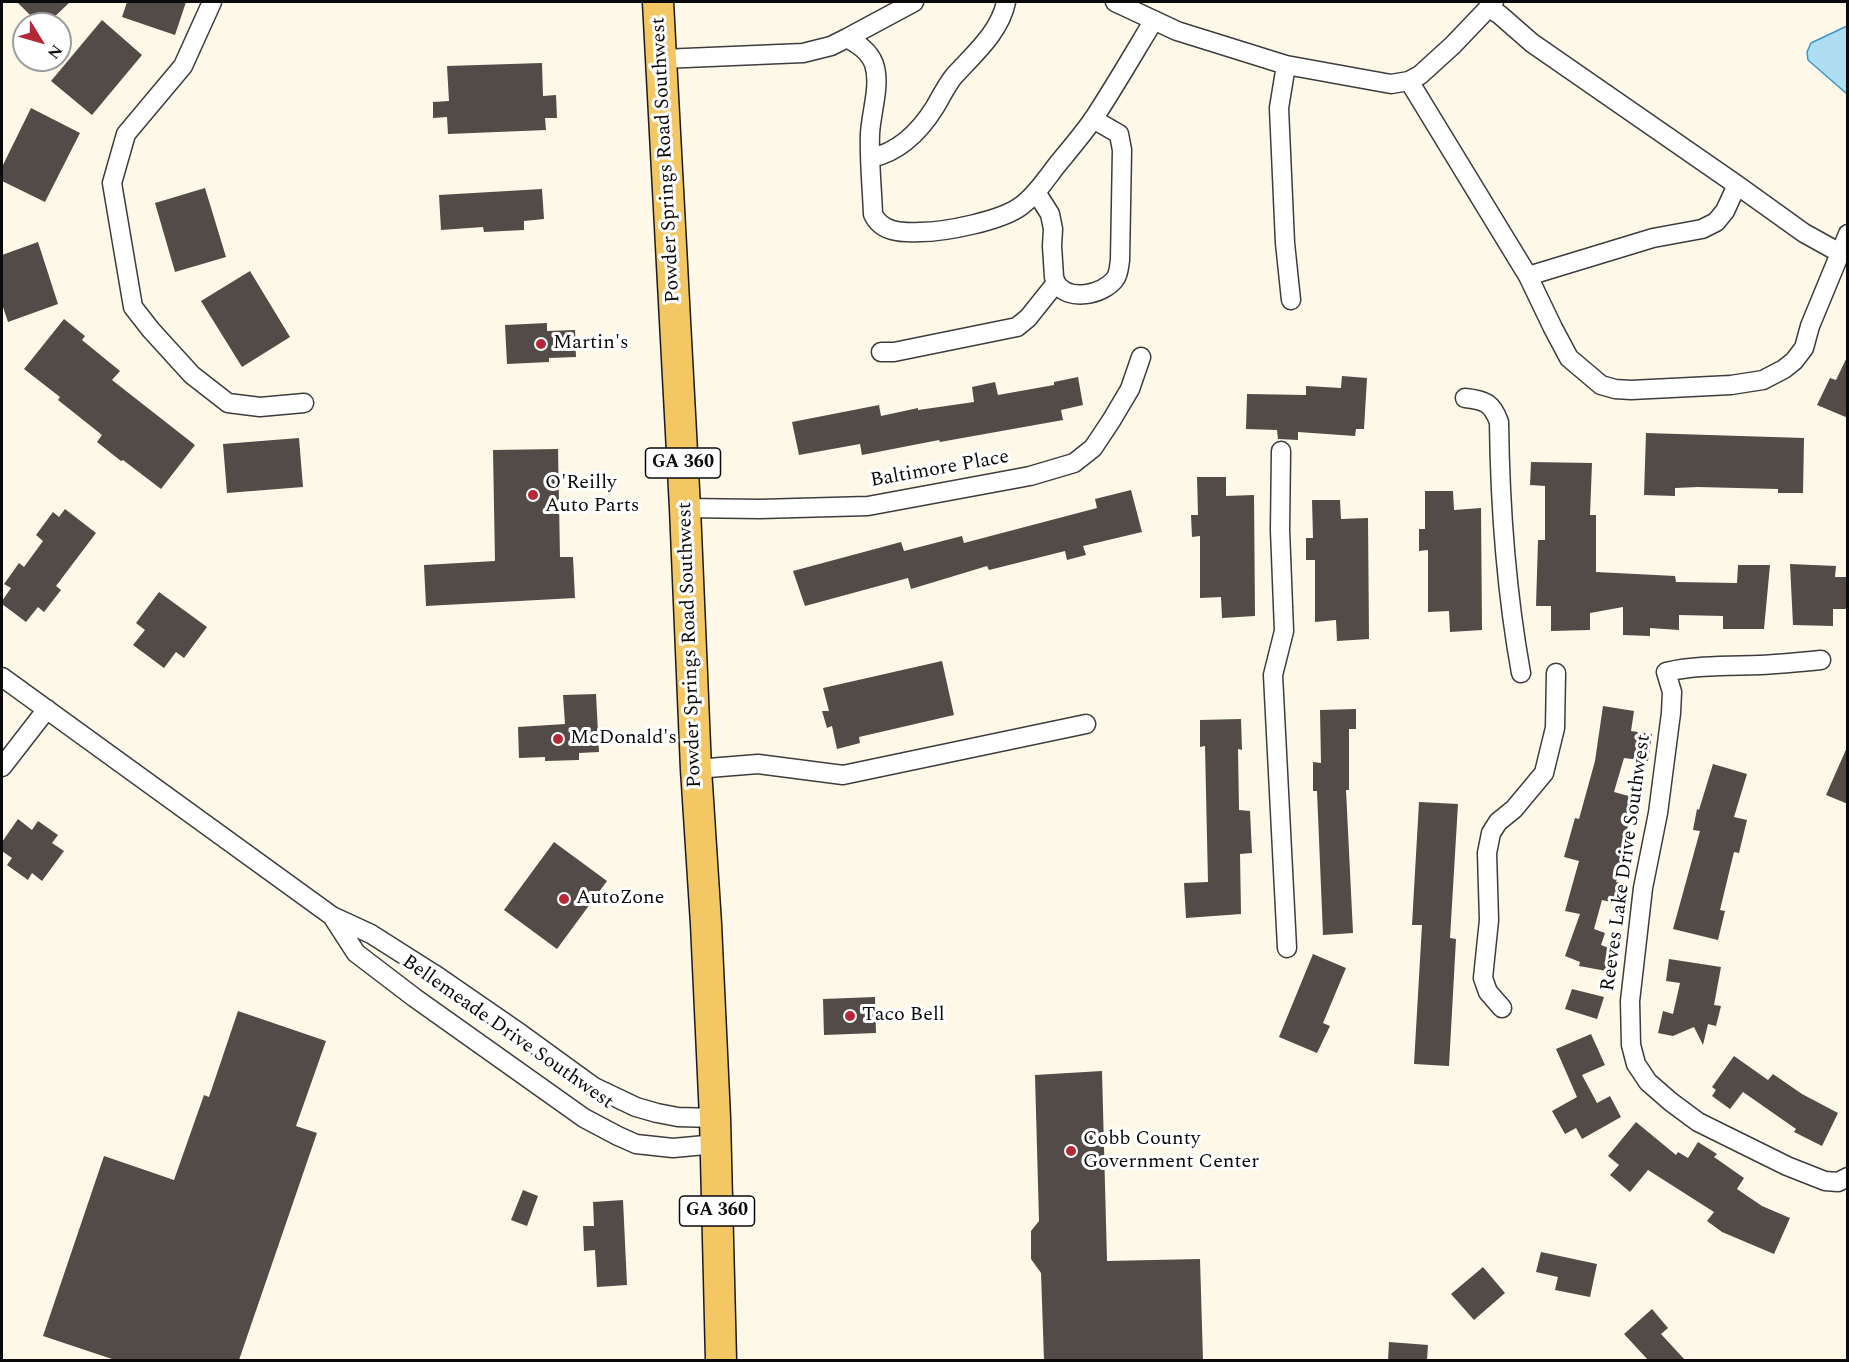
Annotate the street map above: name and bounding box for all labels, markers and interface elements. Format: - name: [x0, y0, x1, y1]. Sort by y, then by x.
- north arrow: [12, 12, 72, 72]
- street label: Powder Springs Road Southwest: [648, 17, 686, 303]
- text: N: [41, 39, 68, 64]
- place label: Martin's: [553, 332, 629, 356]
- marker: Martin's: [534, 337, 548, 351]
- street label: Baltimore Place: [869, 446, 1011, 494]
- road number: GA 360: [646, 448, 720, 478]
- place label: O'Reilly Auto Parts: [545, 472, 639, 519]
- marker: O'Reilly Auto Parts: [526, 488, 540, 502]
- street label: Powder Springs Road Southwest: [674, 502, 708, 788]
- place label: McDonald's: [570, 727, 677, 751]
- marker: McDonald's: [551, 732, 565, 746]
- street label: Reeves Lake Drive Southwest: [1597, 733, 1657, 993]
- place label: AutoZone: [576, 887, 664, 911]
- marker: AutoZone: [557, 892, 571, 906]
- street label: Bellemeade Drive Southwest: [397, 951, 617, 1115]
- place label: Taco Bell: [862, 1004, 945, 1028]
- marker: Taco Bell: [843, 1009, 857, 1023]
- place label: Cobb County Government Center: [1083, 1128, 1259, 1175]
- marker: Cobb County Government Center: [1064, 1144, 1078, 1158]
- road number: GA 360: [680, 1196, 754, 1226]

